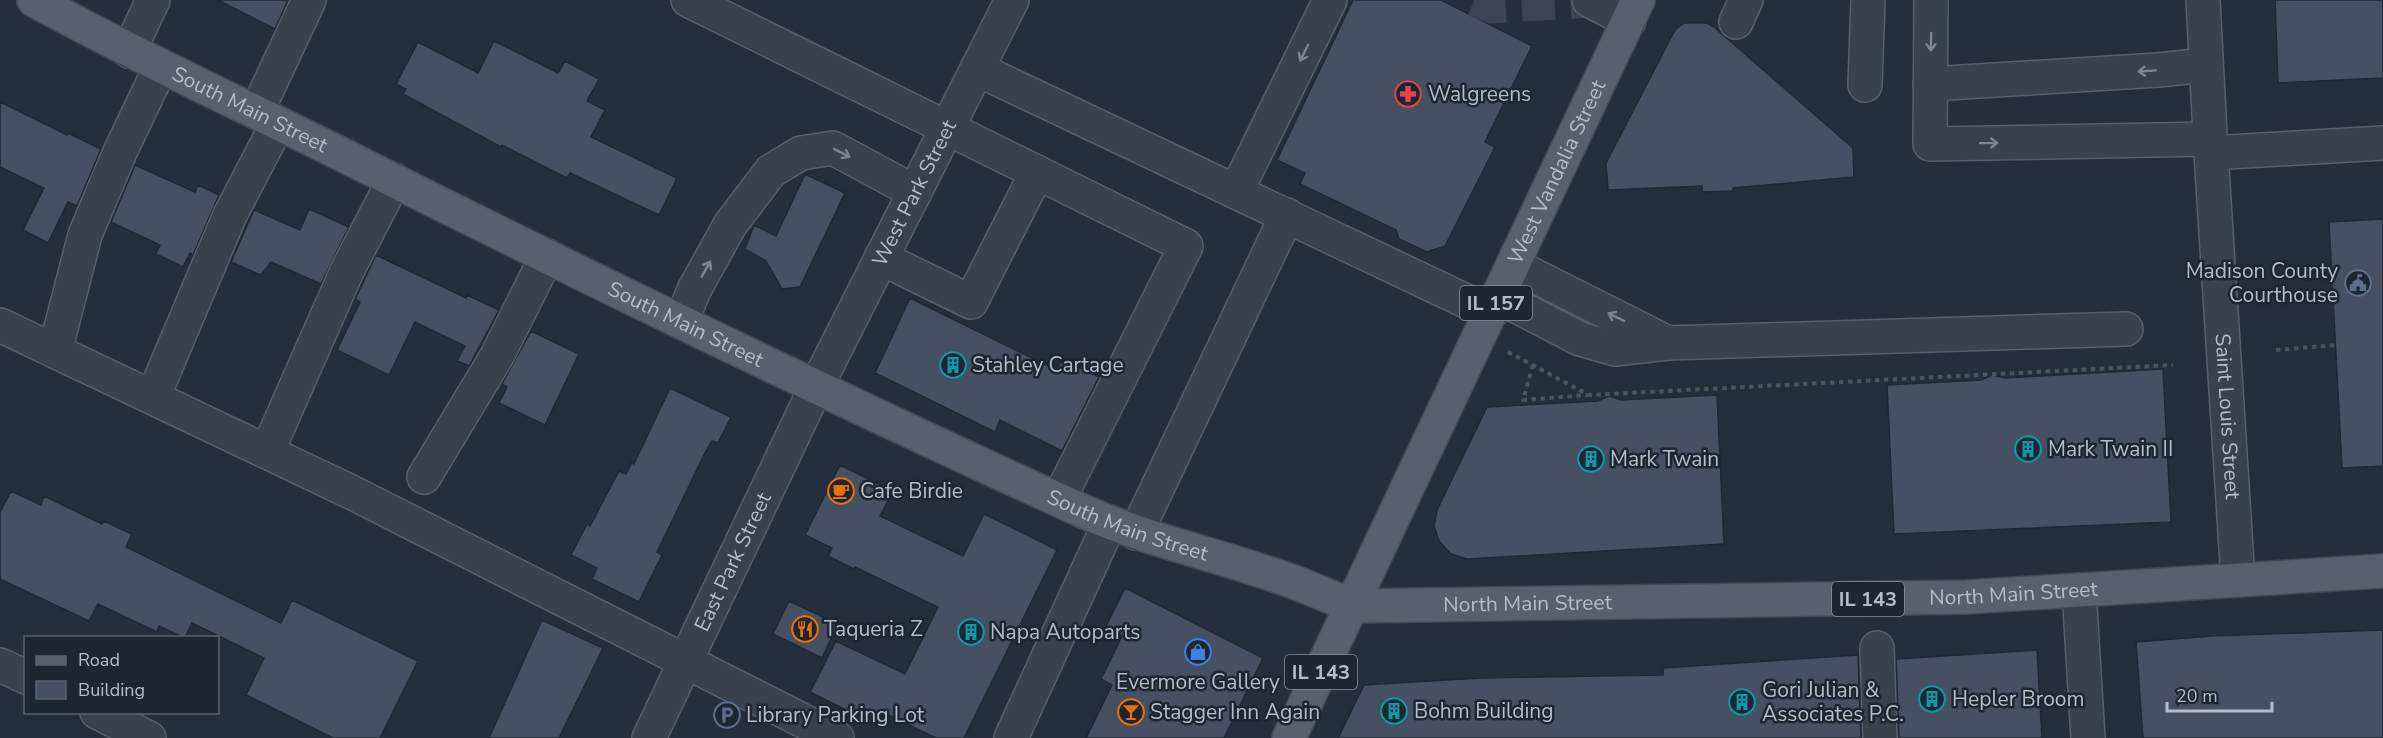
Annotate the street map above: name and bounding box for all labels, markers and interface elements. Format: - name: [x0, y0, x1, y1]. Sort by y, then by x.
- one-way arrow: [1925, 32, 1937, 52]
- one-way arrow: [1298, 43, 1310, 61]
- street label: South Main Street: [167, 60, 333, 159]
- one-way arrow: [2138, 65, 2158, 76]
- street label: West Vandalia Street: [1501, 75, 1612, 269]
- pharmacy icon: Walgreens: [1393, 79, 1423, 109]
- place label: Walgreens: [1428, 80, 1531, 108]
- street label: West Park Street: [865, 115, 963, 271]
- one-way arrow: [1978, 137, 1998, 149]
- one-way arrow: [832, 148, 850, 159]
- place label: Madison County Courthouse: [2186, 257, 2338, 309]
- one-way arrow: [700, 261, 712, 278]
- public building icon: Madison County Courthouse: [2343, 268, 2373, 298]
- street label: South Main Street: [603, 275, 769, 374]
- road number: IL 157: [1460, 286, 1532, 320]
- one-way arrow: [1607, 310, 1625, 322]
- street label: Saint Louis Street: [2208, 332, 2247, 501]
- building icon: Stahley Cartage: [938, 350, 968, 380]
- place label: Stahley Cartage: [972, 351, 1124, 379]
- building icon: Mark Twain II: [2013, 434, 2043, 464]
- place label: Mark Twain II: [2048, 435, 2173, 463]
- building icon: Mark Twain: [1576, 444, 1606, 474]
- place label: Mark Twain: [1610, 445, 1719, 473]
- cafe icon: Cafe Birdie: [826, 476, 856, 506]
- place label: Cafe Birdie: [860, 477, 963, 505]
- street label: South Main Street: [1043, 483, 1212, 568]
- street label: East Park Street: [688, 487, 778, 636]
- street label: North Main Street: [1929, 575, 2099, 612]
- road number: IL 143: [1832, 582, 1904, 616]
- street label: North Main Street: [1443, 588, 1613, 619]
- restaurant icon: Taqueria Z: [790, 614, 820, 644]
- place label: Taqueria Z: [824, 615, 923, 643]
- building icon: Napa Autoparts: [956, 617, 986, 647]
- place label: Napa Autoparts: [990, 618, 1140, 646]
- legend: [24, 636, 219, 714]
- shop icon: Evermore Gallery: [1183, 637, 1213, 667]
- text: Road: [78, 648, 120, 672]
- road number: IL 143: [1285, 655, 1357, 689]
- place label: Evermore Gallery: [1116, 668, 1280, 696]
- scale bar: [2167, 675, 2272, 713]
- place label: Gori Julian & Associates P.C.: [1762, 676, 1904, 728]
- text: Building: [78, 678, 145, 702]
- building icon: Hepler Broom: [1917, 684, 1947, 714]
- text: 20 m: [2176, 684, 2218, 708]
- place label: Hepler Broom: [1952, 685, 2085, 713]
- building icon: Gori Julian & Associates P.C.: [1727, 687, 1757, 717]
- building icon: Bohm Building: [1379, 696, 1409, 726]
- bar icon: Stagger Inn Again: [1116, 697, 1146, 727]
- place label: Bohm Building: [1414, 697, 1553, 725]
- place label: Stagger Inn Again: [1150, 698, 1320, 726]
- parking icon: Library Parking Lot: [712, 700, 742, 730]
- place label: Library Parking Lot: [746, 701, 925, 729]

